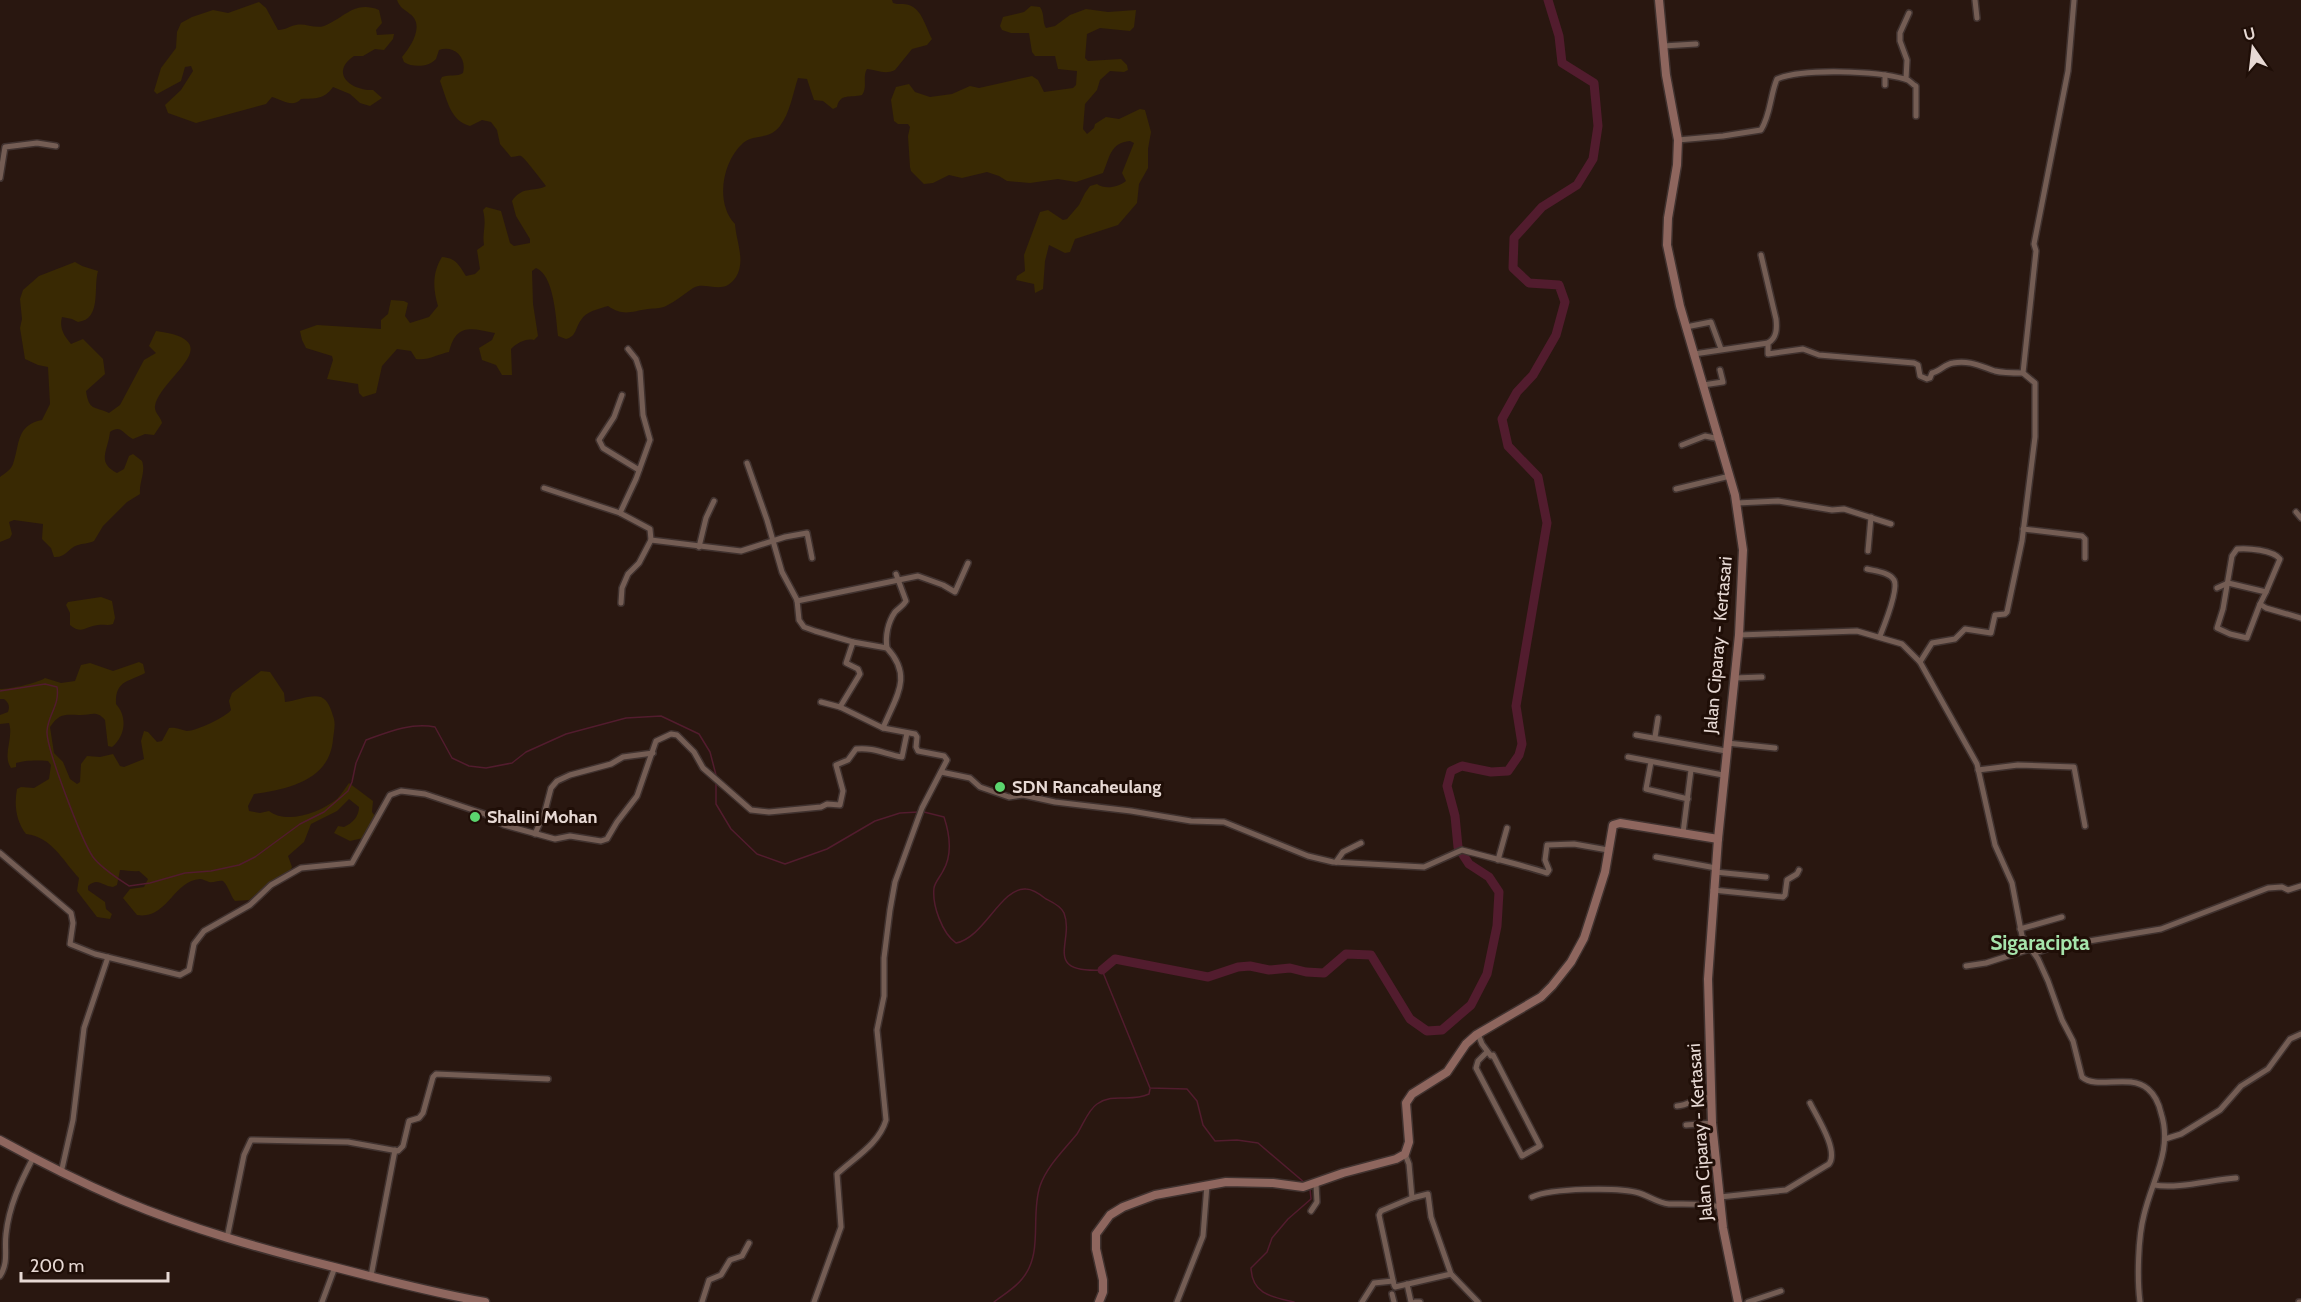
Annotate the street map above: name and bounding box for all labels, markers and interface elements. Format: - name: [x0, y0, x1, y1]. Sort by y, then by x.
- north arrow: [2223, 18, 2283, 78]
- text: U: [2242, 23, 2257, 45]
- street label: Jalan Ciparay - Kertasari: [1699, 556, 1737, 735]
- place label: SDN Rancaheulang: [1012, 776, 1161, 798]
- marker: SDN Rancaheulang: [993, 780, 1007, 794]
- place label: Shalini Mohan: [487, 806, 597, 828]
- marker: Shalini Mohan: [468, 810, 482, 824]
- district label: Sigaracipta: [1990, 930, 2090, 955]
- street label: Jalan Ciparay - Kertasari: [1683, 1043, 1717, 1222]
- scale bar: [21, 1245, 168, 1283]
- text: 200 m: [30, 1255, 84, 1277]

